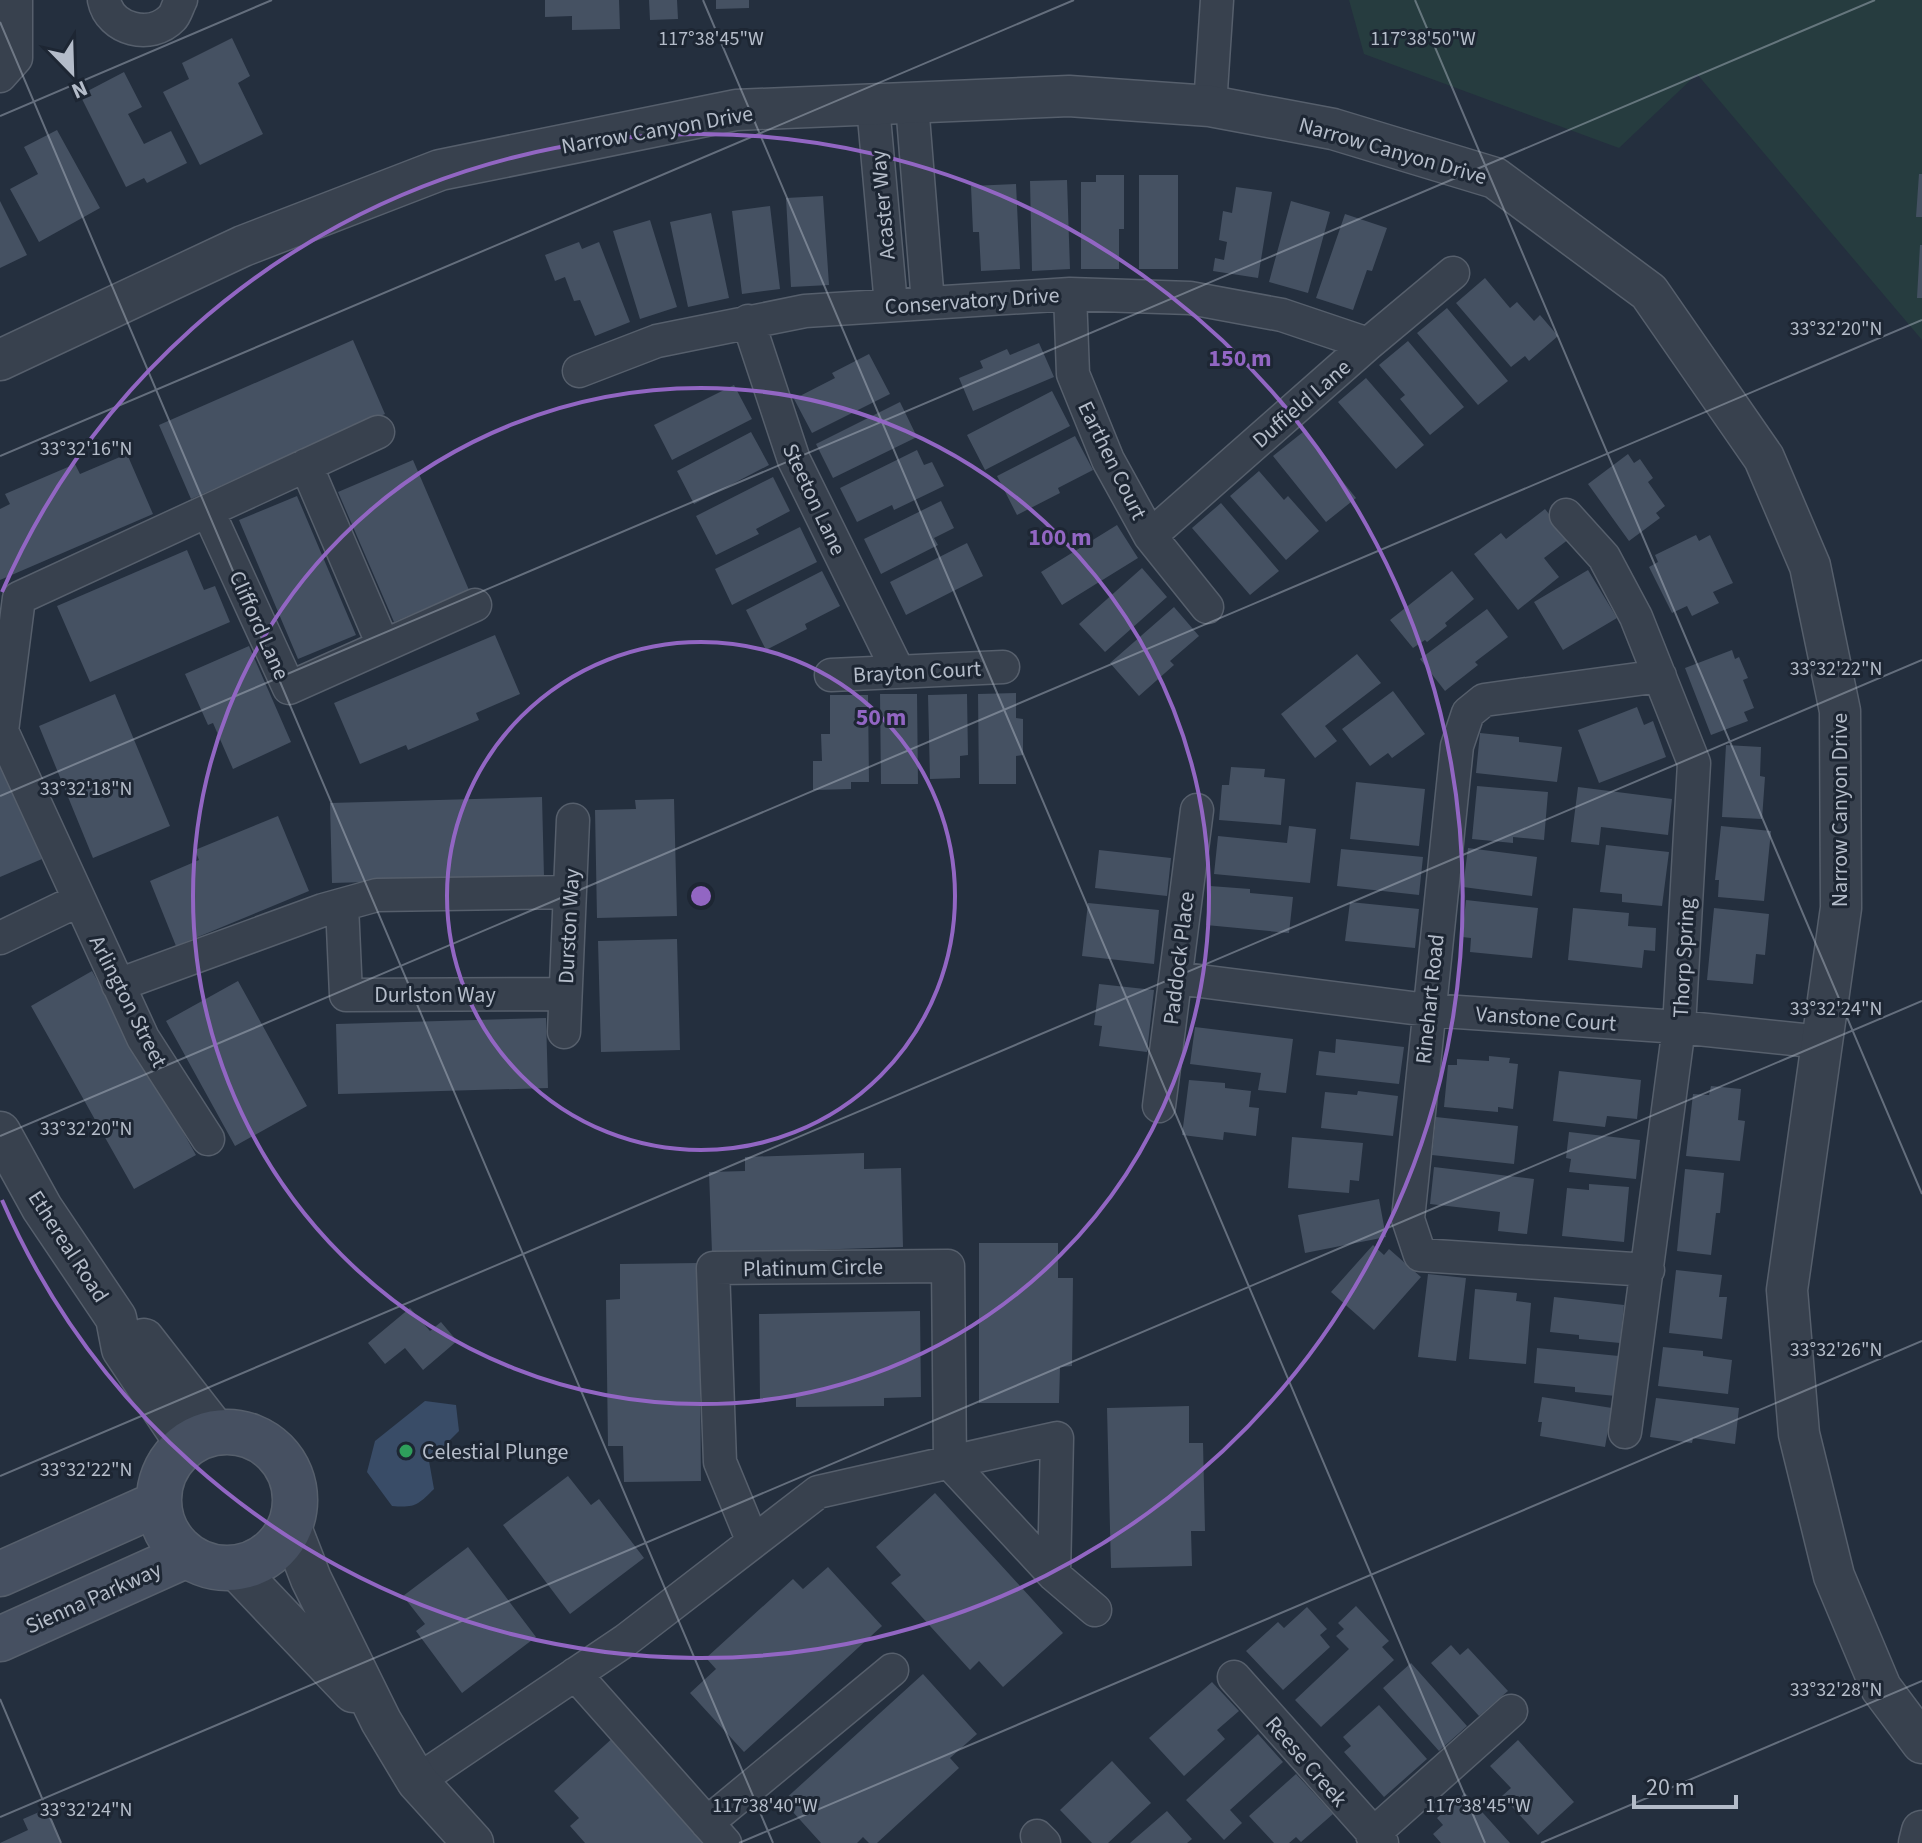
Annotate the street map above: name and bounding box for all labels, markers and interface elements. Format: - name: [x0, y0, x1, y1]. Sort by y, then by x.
- text: 117°38'45"W: [658, 25, 764, 53]
- text: 117°38'50"W: [1370, 25, 1476, 53]
- north arrow: [32, 32, 112, 112]
- text: N: [66, 72, 92, 107]
- street label: Narrow Canyon Drive: [559, 97, 756, 163]
- street label: Narrow Canyon Drive: [1295, 109, 1491, 193]
- street label: Acaster Way: [862, 148, 904, 261]
- street label: Conservatory Drive: [884, 279, 1061, 323]
- text: 33°32'20"N: [1790, 315, 1882, 343]
- text: 150 m: [1208, 341, 1272, 376]
- street label: Duffield Lane: [1245, 352, 1358, 456]
- street label: Earthen Court: [1070, 396, 1155, 526]
- text: 33°32'16"N: [40, 435, 132, 463]
- street label: Steeton Lane: [774, 438, 854, 561]
- text: 100 m: [1028, 520, 1092, 555]
- street label: Clifford Lane: [221, 566, 297, 685]
- street label: Brayton Court: [852, 653, 983, 691]
- text: 33°32'22"N: [1790, 655, 1882, 683]
- text: 50 m: [856, 700, 906, 735]
- street label: Narrow Canyon Drive: [1824, 713, 1856, 907]
- text: 33°32'18"N: [40, 775, 132, 803]
- street label: Durston Way: [550, 867, 588, 985]
- centre of rings: [687, 882, 715, 910]
- street label: Paddock Place: [1155, 890, 1203, 1027]
- street label: Thorp Spring: [1665, 897, 1703, 1019]
- street label: Arlington Street: [81, 930, 175, 1074]
- street label: Rinehart Road: [1407, 932, 1453, 1066]
- street label: Durlston Way: [374, 979, 496, 1011]
- text: 33°32'24"N: [1790, 995, 1882, 1023]
- street label: Vanstone Court: [1475, 998, 1618, 1040]
- text: 33°32'20"N: [40, 1115, 132, 1143]
- street label: Ethereal Road: [20, 1184, 116, 1309]
- street label: Platinum Circle: [743, 1251, 884, 1285]
- text: 33°32'26"N: [1790, 1336, 1882, 1364]
- place label: Celestial Plunge: [422, 1436, 569, 1468]
- marker: Celestial Plunge: [397, 1442, 415, 1460]
- text: 33°32'22"N: [40, 1456, 132, 1484]
- street label: Sienna Parkway: [20, 1553, 167, 1642]
- text: 33°32'28"N: [1790, 1676, 1882, 1704]
- street label: Reese Creek: [1258, 1709, 1355, 1814]
- scale bar: [1634, 1759, 1736, 1809]
- text: 20 m: [1646, 1770, 1695, 1805]
- text: 117°38'40"W: [712, 1792, 818, 1820]
- text: 117°38'45"W: [1425, 1792, 1531, 1820]
- text: 33°32'24"N: [40, 1796, 132, 1824]

